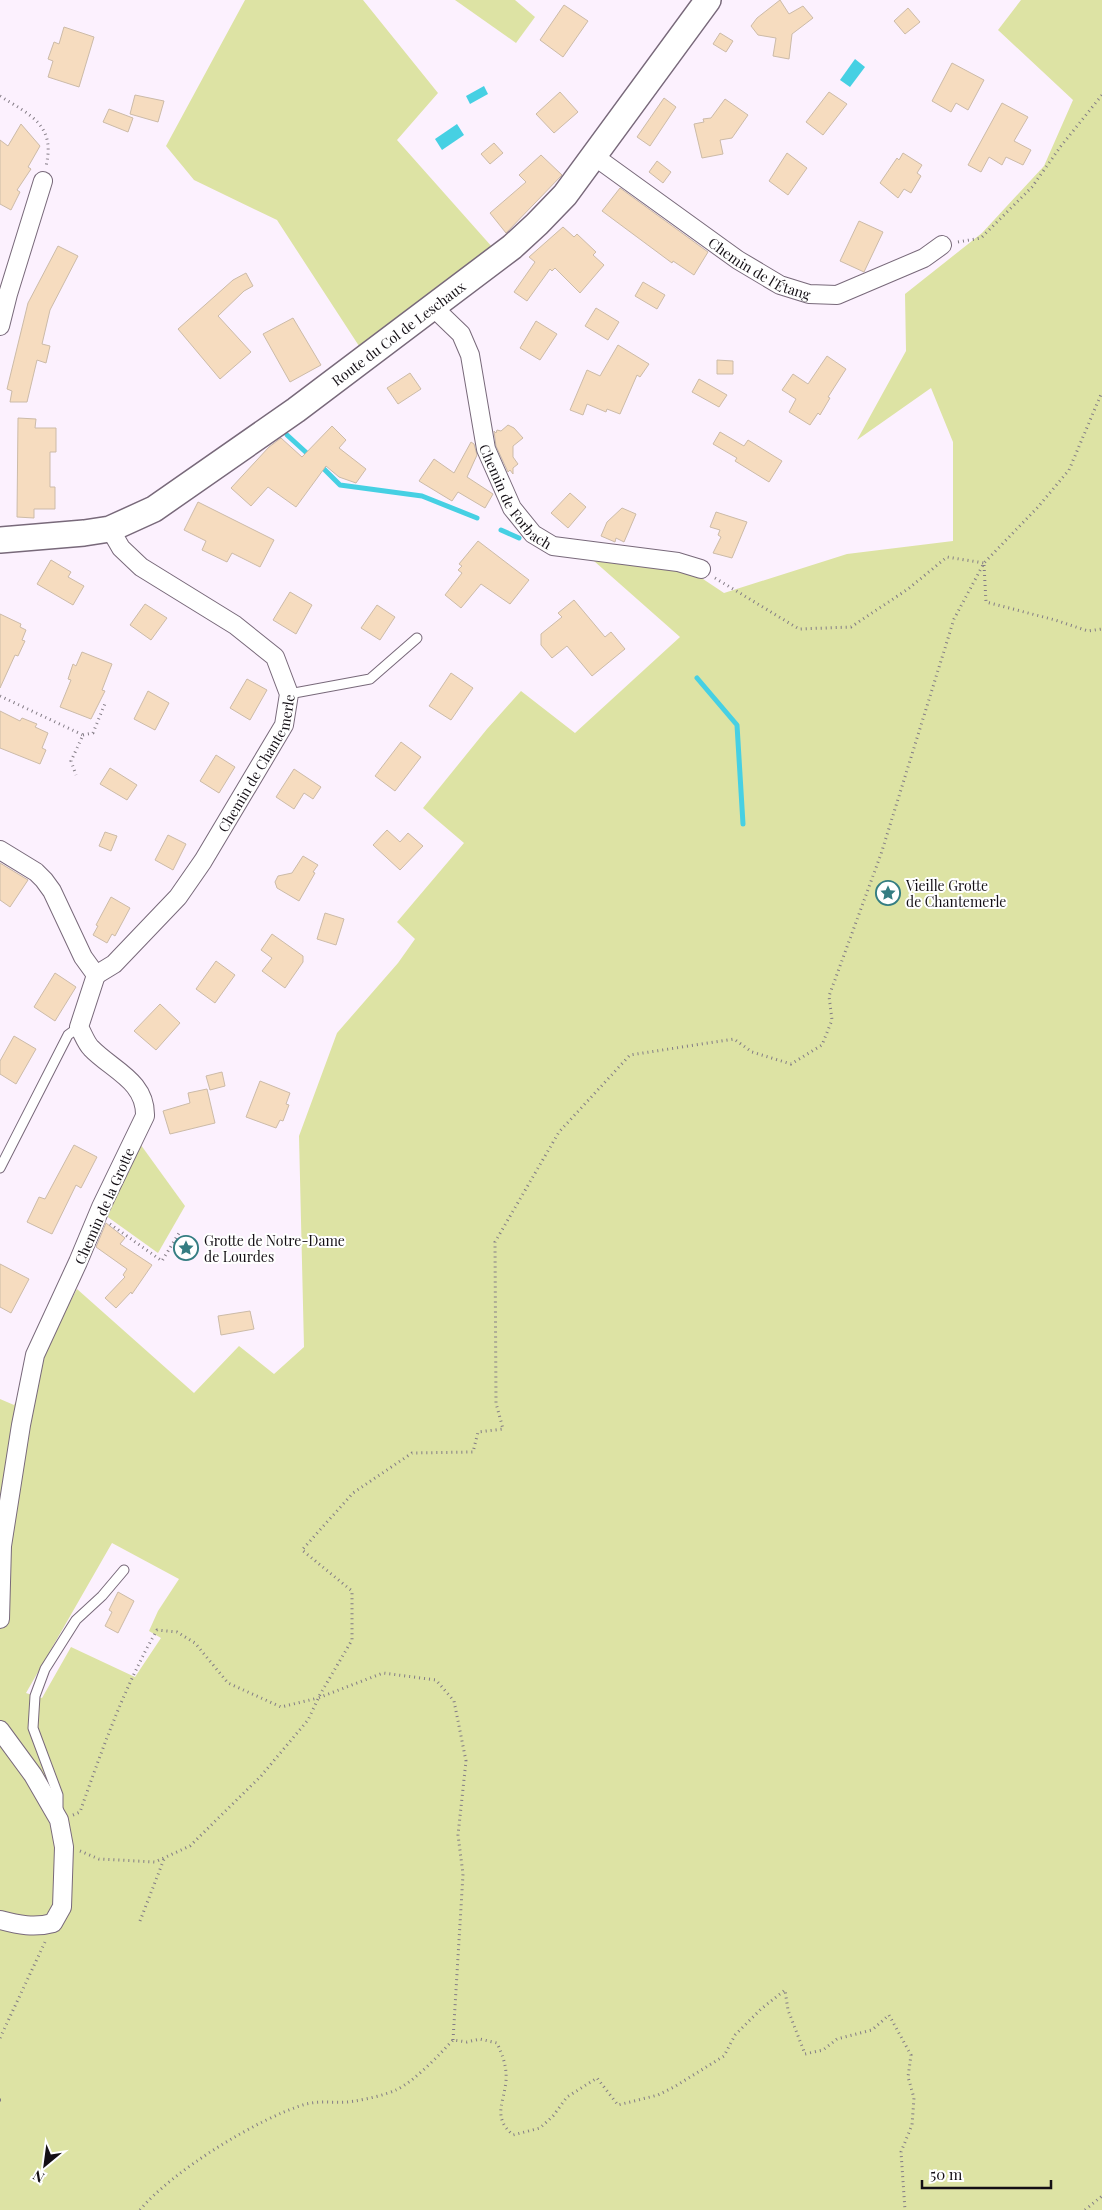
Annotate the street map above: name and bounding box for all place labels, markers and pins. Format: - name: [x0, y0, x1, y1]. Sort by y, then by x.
- place label: Vieille Grotte de Chantemerle: [905, 876, 1006, 911]
- place icon: Vieille Grotte de Chantemerle: [875, 880, 901, 906]
- place label: Grotte de Notre-Dame de Lourdes: [204, 1231, 345, 1266]
- place icon: Grotte de Notre-Dame de Lourdes: [173, 1235, 199, 1261]

